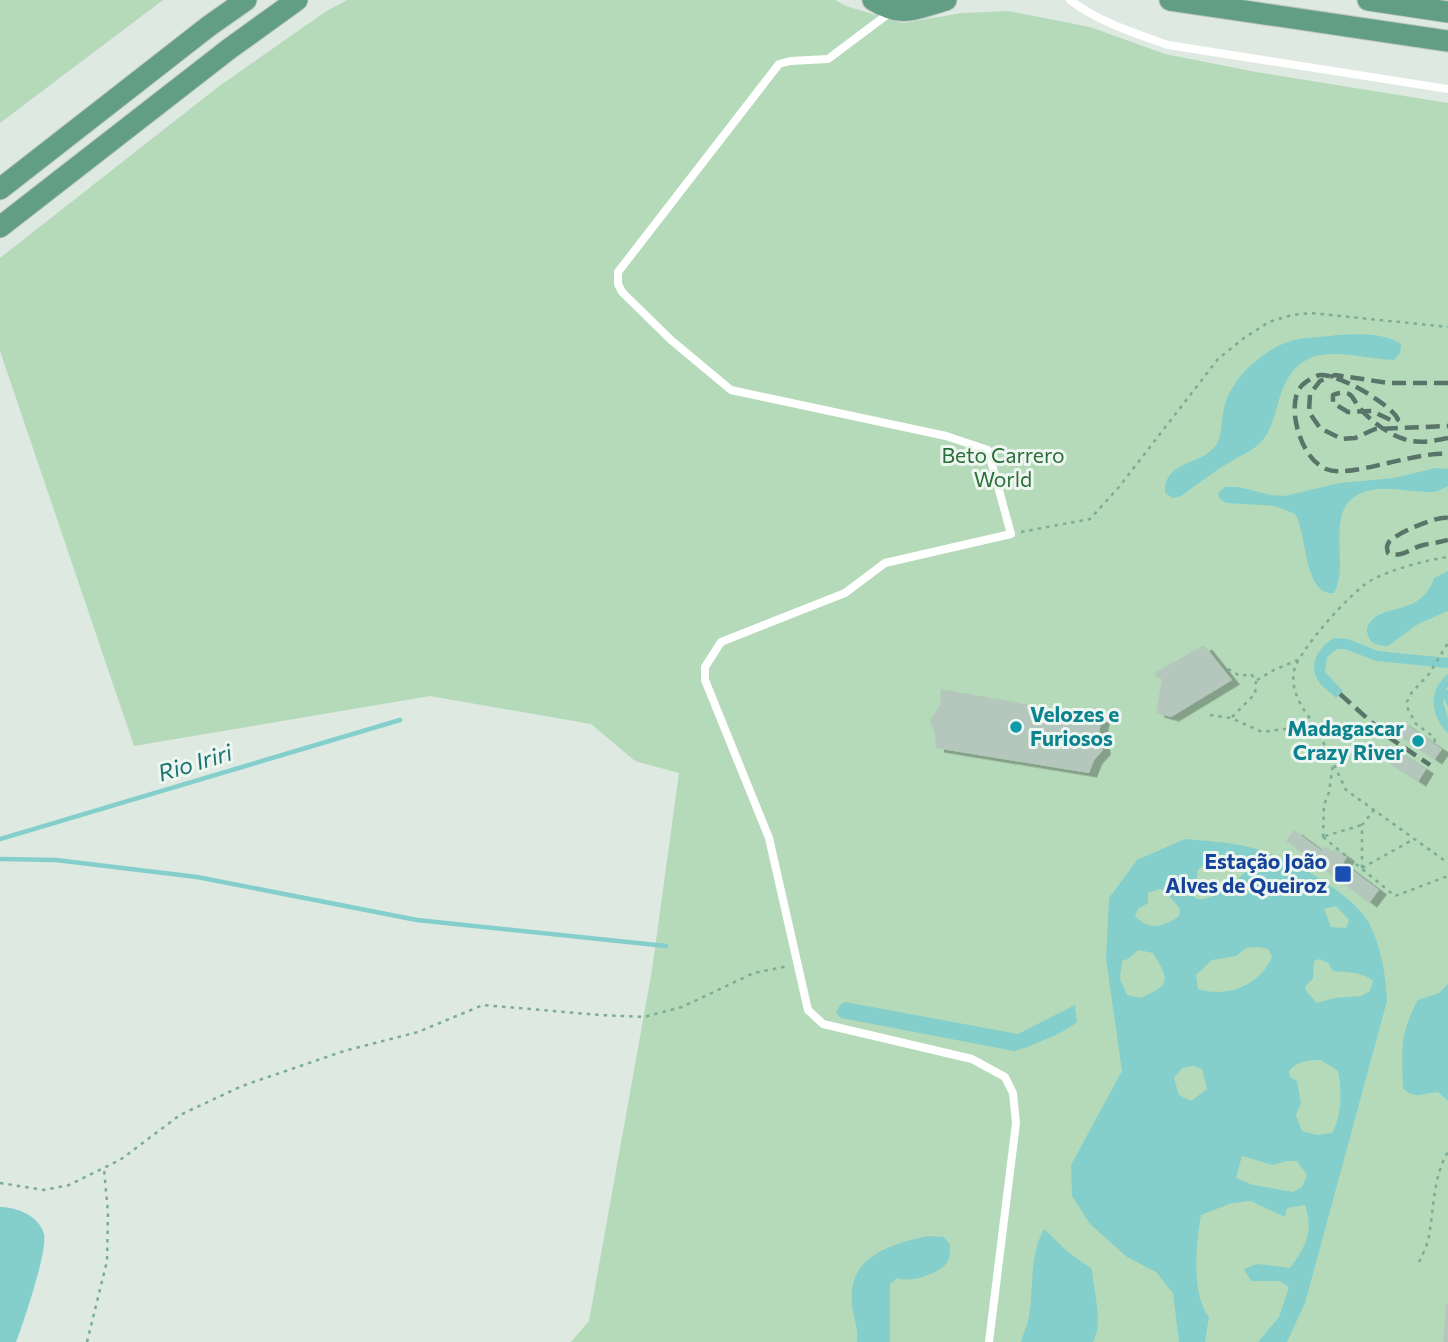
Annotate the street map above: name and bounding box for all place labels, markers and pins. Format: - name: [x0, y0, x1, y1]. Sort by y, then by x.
- place label: Velozes e Furiosos: [1030, 701, 1119, 750]
- place label: Madagascar Crazy River: [1287, 715, 1404, 764]
- marker: Velozes e Furiosos: [1008, 719, 1024, 735]
- marker: Madagascar Crazy River: [1410, 733, 1426, 749]
- place label: Estação João Alves de Queiroz: [1165, 848, 1327, 897]
- marker: Estação João Alves de Queiroz: [1333, 864, 1353, 884]

